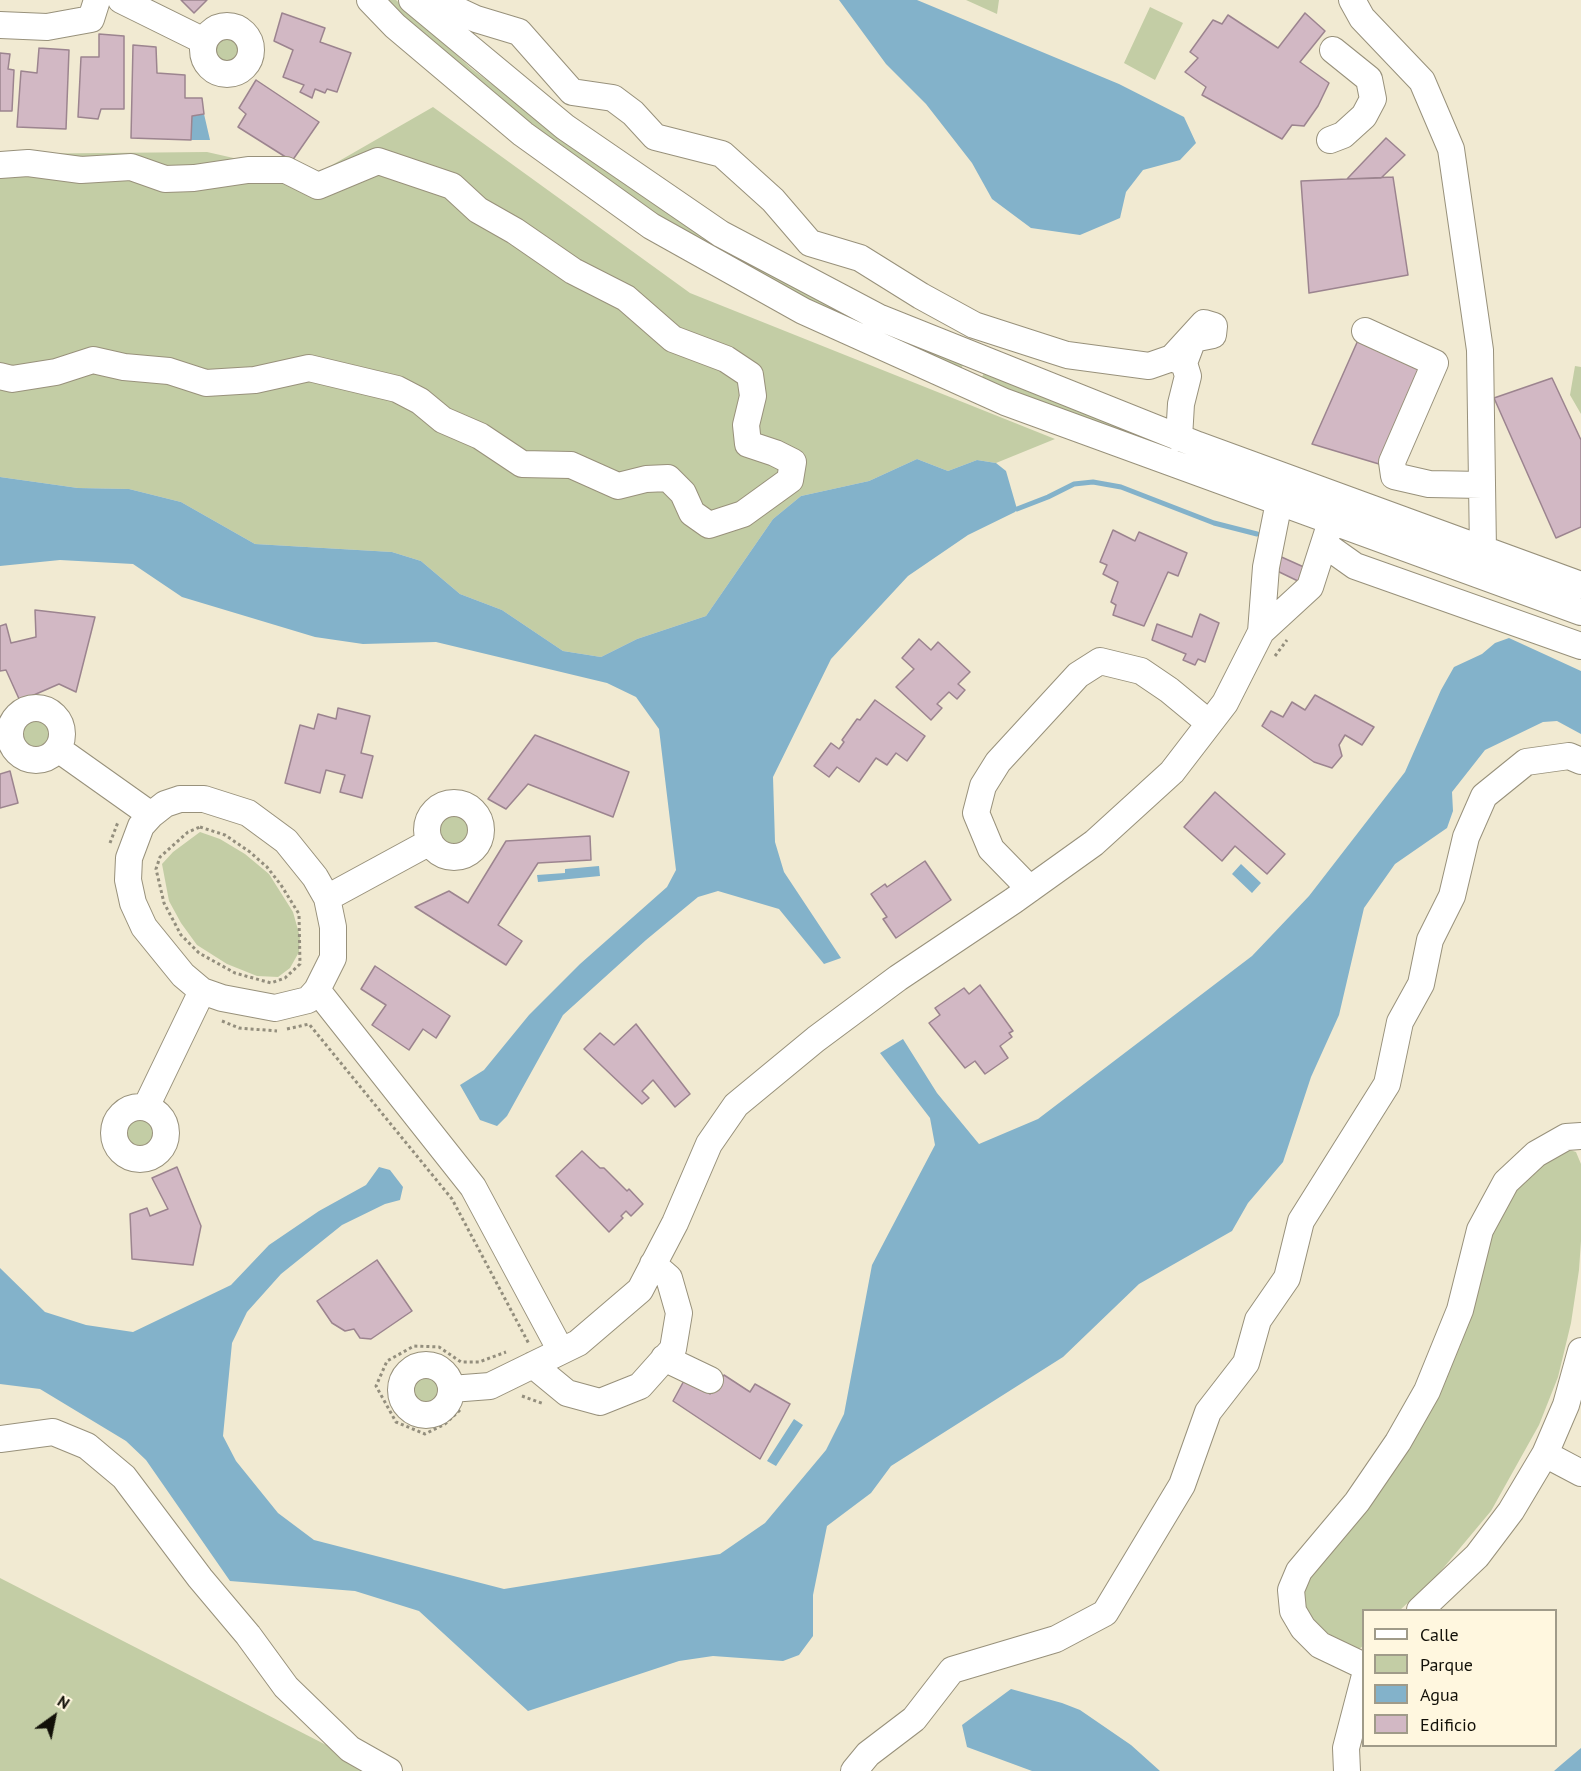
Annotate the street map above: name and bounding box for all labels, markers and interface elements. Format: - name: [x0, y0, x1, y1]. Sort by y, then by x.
- legend: [1362, 1609, 1557, 1747]
- text: Calle: [1420, 1623, 1459, 1646]
- text: Parque: [1420, 1653, 1473, 1676]
- text: Agua: [1420, 1683, 1459, 1706]
- north arrow: [24, 1687, 84, 1747]
- text: N: [54, 1691, 74, 1713]
- text: Edificio: [1420, 1713, 1476, 1736]

